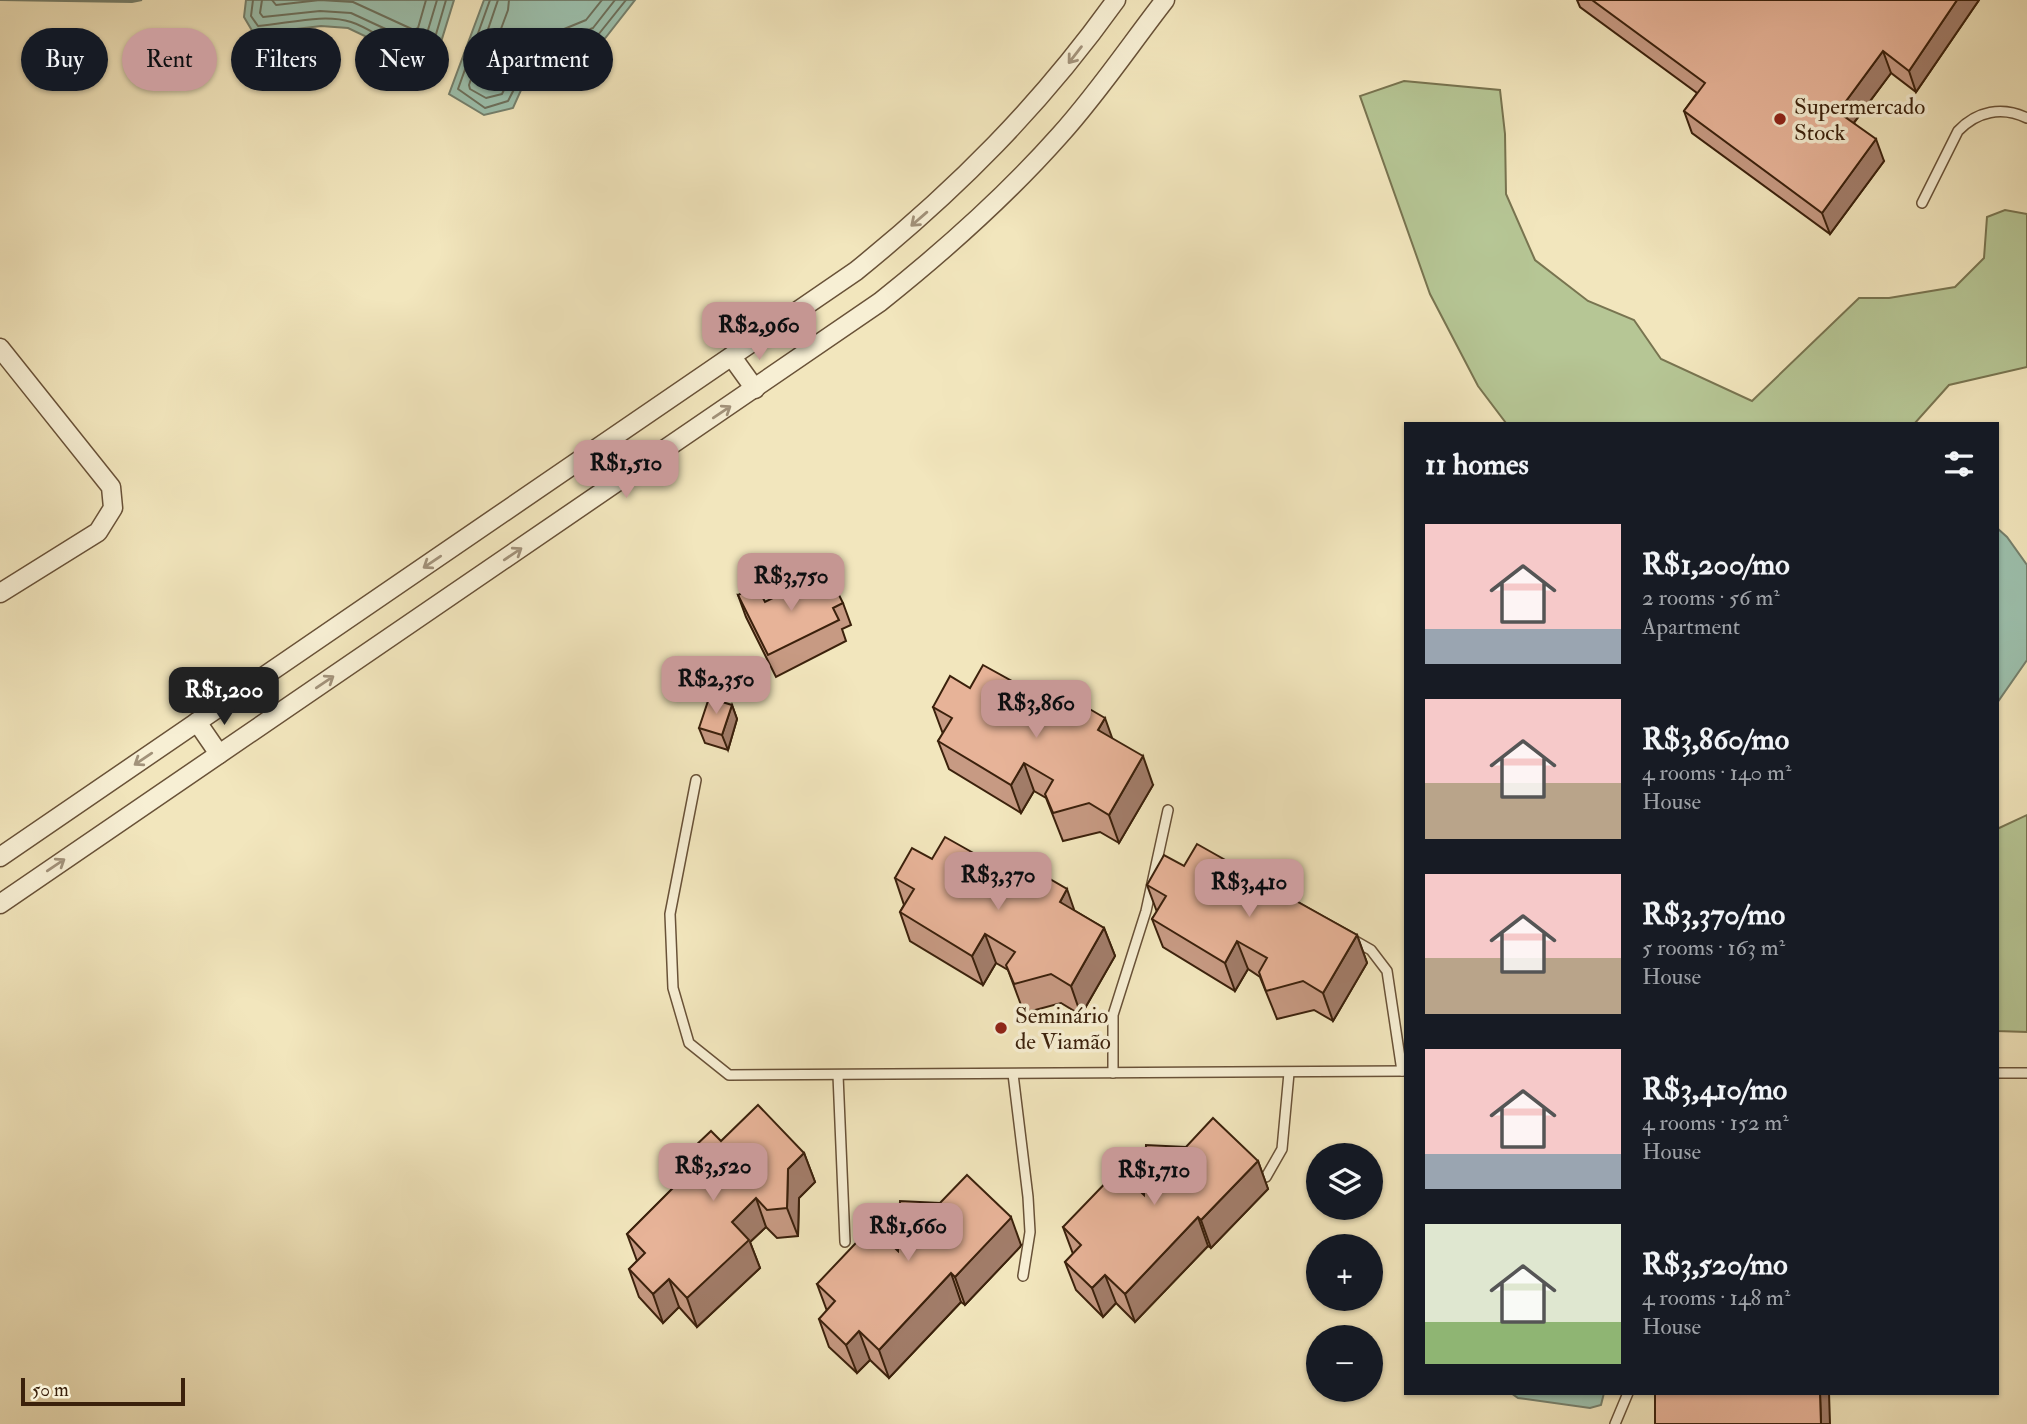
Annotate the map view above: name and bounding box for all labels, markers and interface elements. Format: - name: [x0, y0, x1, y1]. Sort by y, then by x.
- chip: Buy: [21, 28, 108, 91]
- chip: Rent: [122, 28, 217, 91]
- chip: Filters: [231, 28, 341, 91]
- chip: New: [355, 28, 449, 91]
- chip: Apartment: [463, 28, 613, 91]
- one-way arrow: [1068, 45, 1083, 64]
- place label: Supermercado Stock: [1794, 92, 1925, 147]
- marker: Supermercado Stock: [1772, 111, 1788, 127]
- one-way arrow: [910, 211, 928, 227]
- pin: R$2,960: [694, 302, 824, 362]
- text: R$2,960: [718, 310, 800, 339]
- one-way arrow: [711, 405, 731, 419]
- pin: R$1,510: [561, 440, 691, 500]
- icon: filters: [1940, 445, 1978, 483]
- text: 11 homes: [1425, 446, 1529, 483]
- text: R$1,510: [590, 448, 662, 477]
- text: R$1,200/mo: [1642, 546, 1790, 583]
- one-way arrow: [503, 547, 522, 561]
- icon: home: [1481, 552, 1565, 636]
- one-way arrow: [423, 554, 442, 569]
- pin: R$3,750: [726, 554, 856, 613]
- text: R$3,750: [753, 561, 829, 590]
- text: 2 rooms · 56 m²: [1642, 583, 1780, 612]
- text: Apartment: [1642, 612, 1740, 641]
- pin: R$2,350: [651, 656, 781, 716]
- text: R$2,350: [677, 664, 755, 693]
- pin: R$1,200: [159, 668, 289, 727]
- text: R$1,200: [185, 675, 263, 704]
- one-way arrow: [315, 675, 334, 689]
- pin: R$3,860: [971, 680, 1101, 740]
- text: R$3,860: [997, 688, 1075, 717]
- text: R$3,860/mo: [1642, 721, 1789, 758]
- icon: home: [1481, 727, 1565, 811]
- one-way arrow: [134, 752, 153, 766]
- text: 4 rooms · 140 m²: [1642, 758, 1791, 787]
- text: House: [1642, 787, 1701, 816]
- pin: R$3,370: [933, 852, 1063, 912]
- one-way arrow: [46, 858, 66, 872]
- text: R$3,370: [961, 860, 1035, 889]
- pin: R$3,410: [1184, 860, 1314, 919]
- text: R$3,410: [1211, 867, 1287, 896]
- text: R$3,370/mo: [1642, 896, 1785, 933]
- icon: home: [1481, 902, 1565, 986]
- text: 5 rooms · 163 m²: [1642, 933, 1785, 962]
- text: House: [1642, 962, 1701, 991]
- place label: Seminário de Viamão: [1015, 1001, 1111, 1056]
- marker: Seminário de Viamão: [993, 1020, 1009, 1036]
- text: R$3,410/mo: [1642, 1071, 1787, 1108]
- icon: home: [1481, 1077, 1565, 1161]
- text: 4 rooms · 152 m²: [1642, 1108, 1789, 1137]
- text: House: [1642, 1137, 1701, 1166]
- map controls: [1306, 1143, 1383, 1402]
- button: layers: [1306, 1143, 1383, 1220]
- pin: R$3,520: [648, 1144, 778, 1203]
- pin: R$1,710: [1089, 1148, 1219, 1207]
- text: R$3,520: [675, 1151, 751, 1180]
- text: R$1,710: [1118, 1155, 1190, 1184]
- pin: R$1,660: [843, 1204, 973, 1263]
- text: R$1,660: [869, 1211, 947, 1240]
- button: +: [1306, 1234, 1383, 1311]
- text: R$3,520/mo: [1642, 1246, 1788, 1283]
- icon: home: [1481, 1252, 1565, 1336]
- text: 4 rooms · 148 m²: [1642, 1283, 1790, 1312]
- text: House: [1642, 1312, 1701, 1341]
- button: −: [1306, 1325, 1383, 1402]
- scale bar: [21, 1375, 186, 1407]
- text: 50 m: [32, 1378, 69, 1402]

